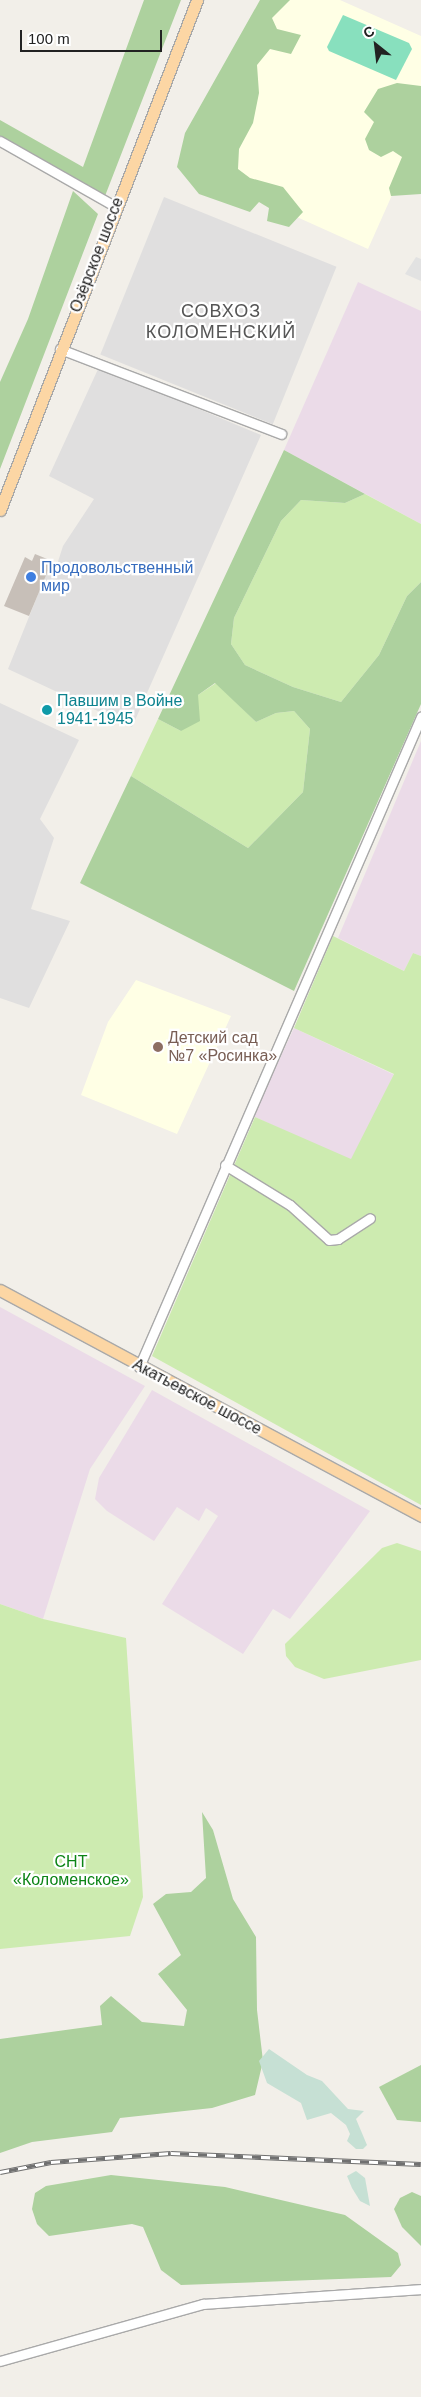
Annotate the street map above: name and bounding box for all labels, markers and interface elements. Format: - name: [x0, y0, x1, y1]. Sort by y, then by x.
- scale bar: [22, 20, 165, 52]
- north arrow: [351, 20, 401, 70]
- text: С: [360, 22, 377, 41]
- text: 100 m: [28, 30, 70, 47]
- street label: Озёрское шоссе: [66, 195, 128, 315]
- district label: СОВХОЗ КОЛОМЕНСКИЙ: [144, 301, 298, 344]
- place label: Продовольственный мир: [41, 558, 193, 596]
- marker: Продовольственный мир: [25, 571, 37, 583]
- place label: Павшим в Войне 1941-1945: [57, 691, 182, 729]
- marker: Павшим в Войне 1941-1945: [41, 704, 53, 716]
- place label: Детский сад №7 «Росинка»: [168, 1028, 277, 1066]
- marker: Детский сад №7 «Росинка»: [152, 1041, 164, 1053]
- street label: Акатьевское шоссе: [129, 1355, 265, 1439]
- park label: СНТ «Коломенское»: [13, 1852, 129, 1890]

